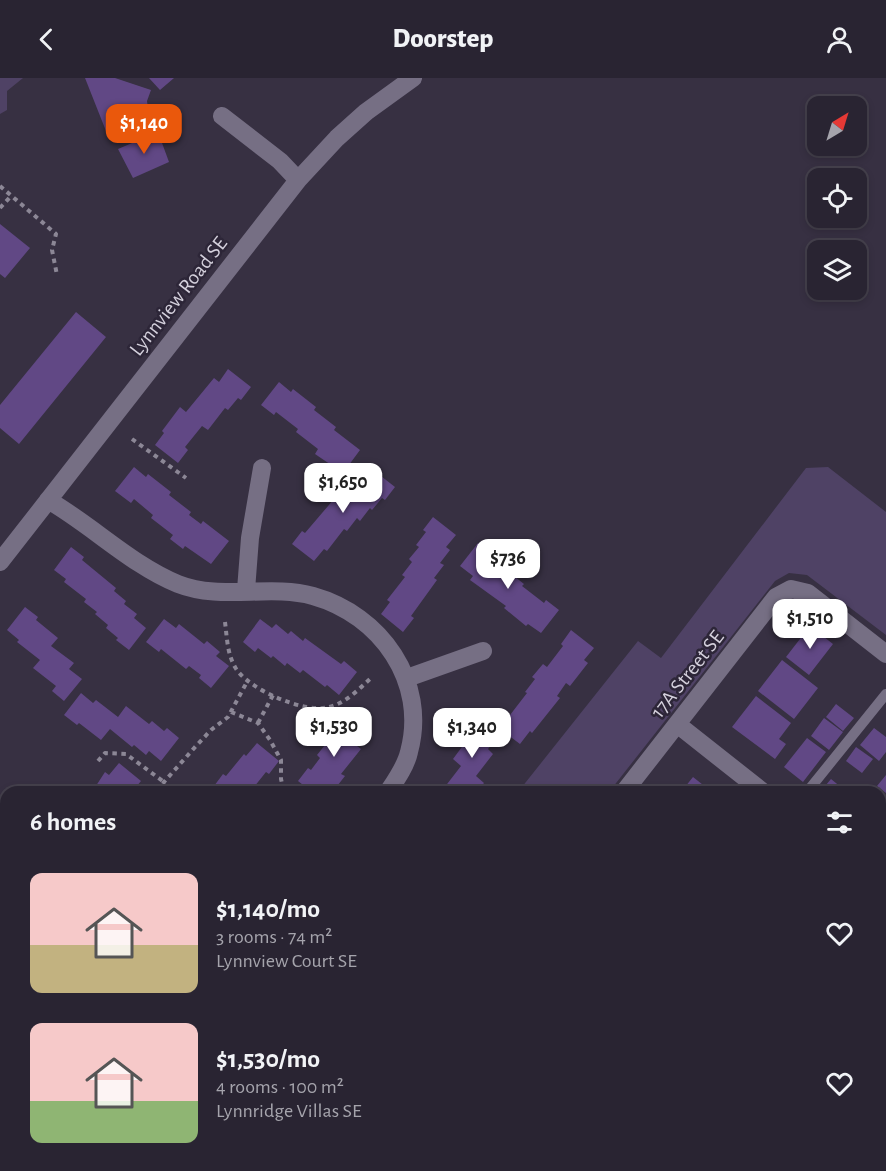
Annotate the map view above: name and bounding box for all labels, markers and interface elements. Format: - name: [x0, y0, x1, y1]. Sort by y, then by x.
- icon: back: [30, 23, 63, 56]
- icon: person: [823, 23, 856, 56]
- text: Doorstep: [393, 25, 493, 52]
- north arrow: [807, 96, 867, 156]
- map controls: [807, 96, 867, 300]
- pin: $1,140: [95, 104, 193, 155]
- text: $1,140: [120, 113, 168, 133]
- button: locate: [807, 168, 867, 228]
- street label: Lynnview Road SE: [126, 233, 231, 360]
- button: layers: [807, 240, 867, 300]
- pin: $1,650: [294, 463, 392, 514]
- text: $1,650: [318, 472, 368, 492]
- pin: $736: [472, 539, 544, 590]
- text: $736: [490, 548, 526, 568]
- pin: $1,510: [761, 599, 859, 650]
- text: $1,510: [786, 608, 834, 628]
- street label: 17A Street SE: [647, 627, 728, 722]
- pin: $1,530: [285, 707, 383, 758]
- pin: $1,340: [423, 708, 521, 759]
- text: $1,530: [310, 716, 358, 736]
- text: $1,340: [447, 717, 497, 737]
- icon: filters: [823, 806, 856, 839]
- text: 6 homes: [30, 809, 116, 835]
- text: $1,140/mo: [216, 896, 320, 922]
- icon: home: [78, 897, 150, 969]
- icon: heart: [823, 917, 856, 950]
- text: 3 rooms · 74 m²: [216, 927, 332, 947]
- text: Lynnview Court SE: [216, 951, 357, 971]
- text: $1,530/mo: [216, 1046, 320, 1072]
- icon: home: [78, 1047, 150, 1119]
- icon: heart: [823, 1067, 856, 1100]
- text: 4 rooms · 100 m²: [216, 1077, 344, 1097]
- text: Lynnridge Villas SE: [216, 1101, 362, 1121]

